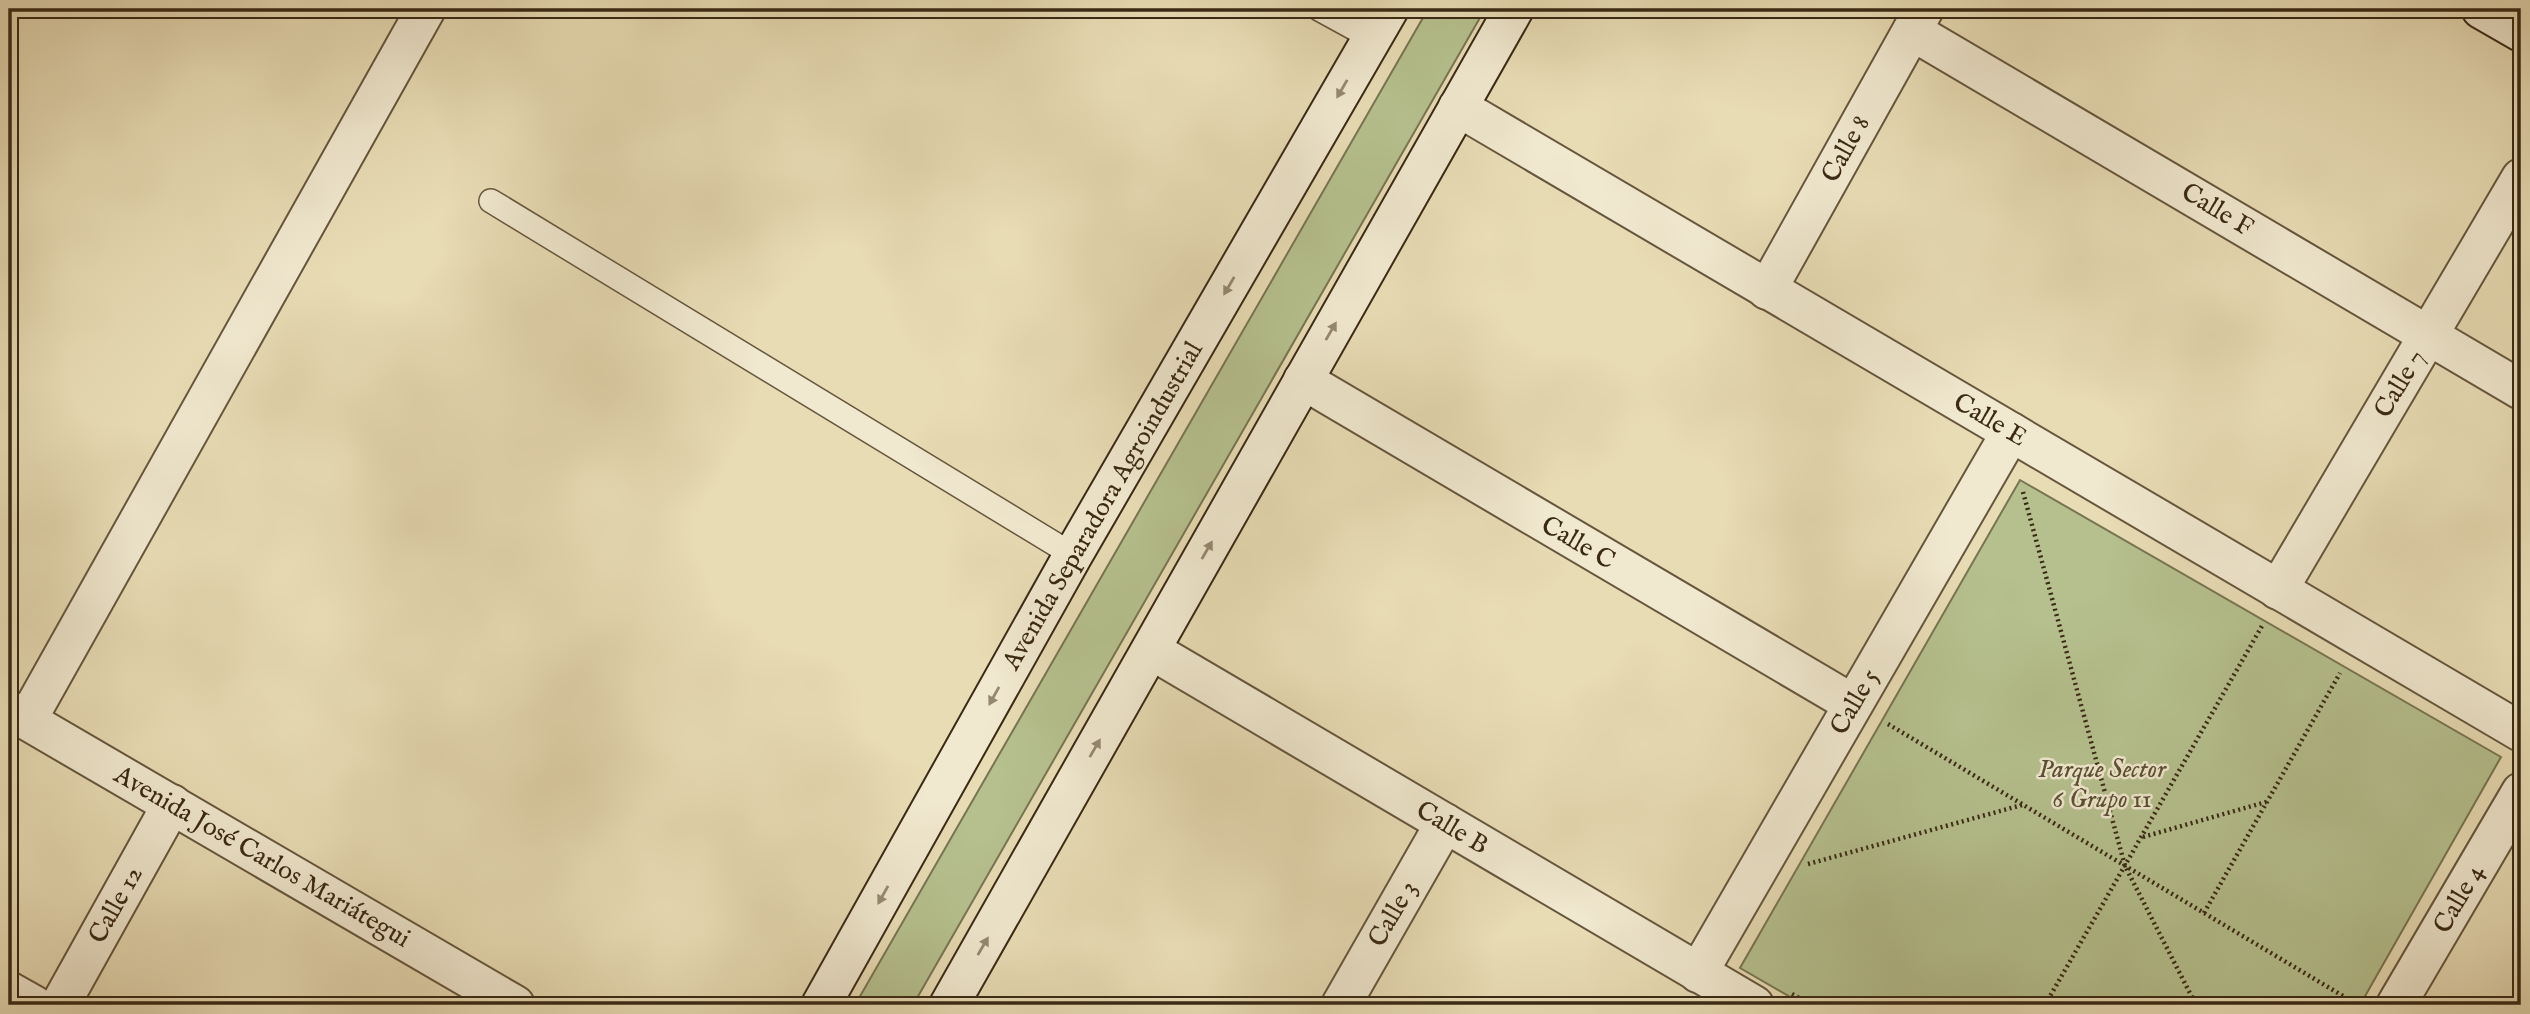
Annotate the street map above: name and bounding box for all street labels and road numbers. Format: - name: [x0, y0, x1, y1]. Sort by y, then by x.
- street label: Calle 8: [1814, 110, 1878, 188]
- street label: Calle F: [2175, 176, 2259, 244]
- street label: Avenida Separadora Agroindustrial: [995, 335, 1211, 677]
- street label: Calle 7: [2367, 344, 2433, 424]
- street label: Calle E: [1947, 386, 2033, 454]
- street label: Calle C: [1535, 509, 1621, 577]
- street label: Calle 5: [1823, 663, 1887, 741]
- street label: Avenida José Carlos Mariátegui: [107, 758, 416, 955]
- street label: Calle B: [1410, 794, 1494, 862]
- street label: Calle 4: [2426, 858, 2492, 939]
- street label: Calle 12: [81, 861, 151, 949]
- street label: Calle 3: [1361, 875, 1425, 953]

